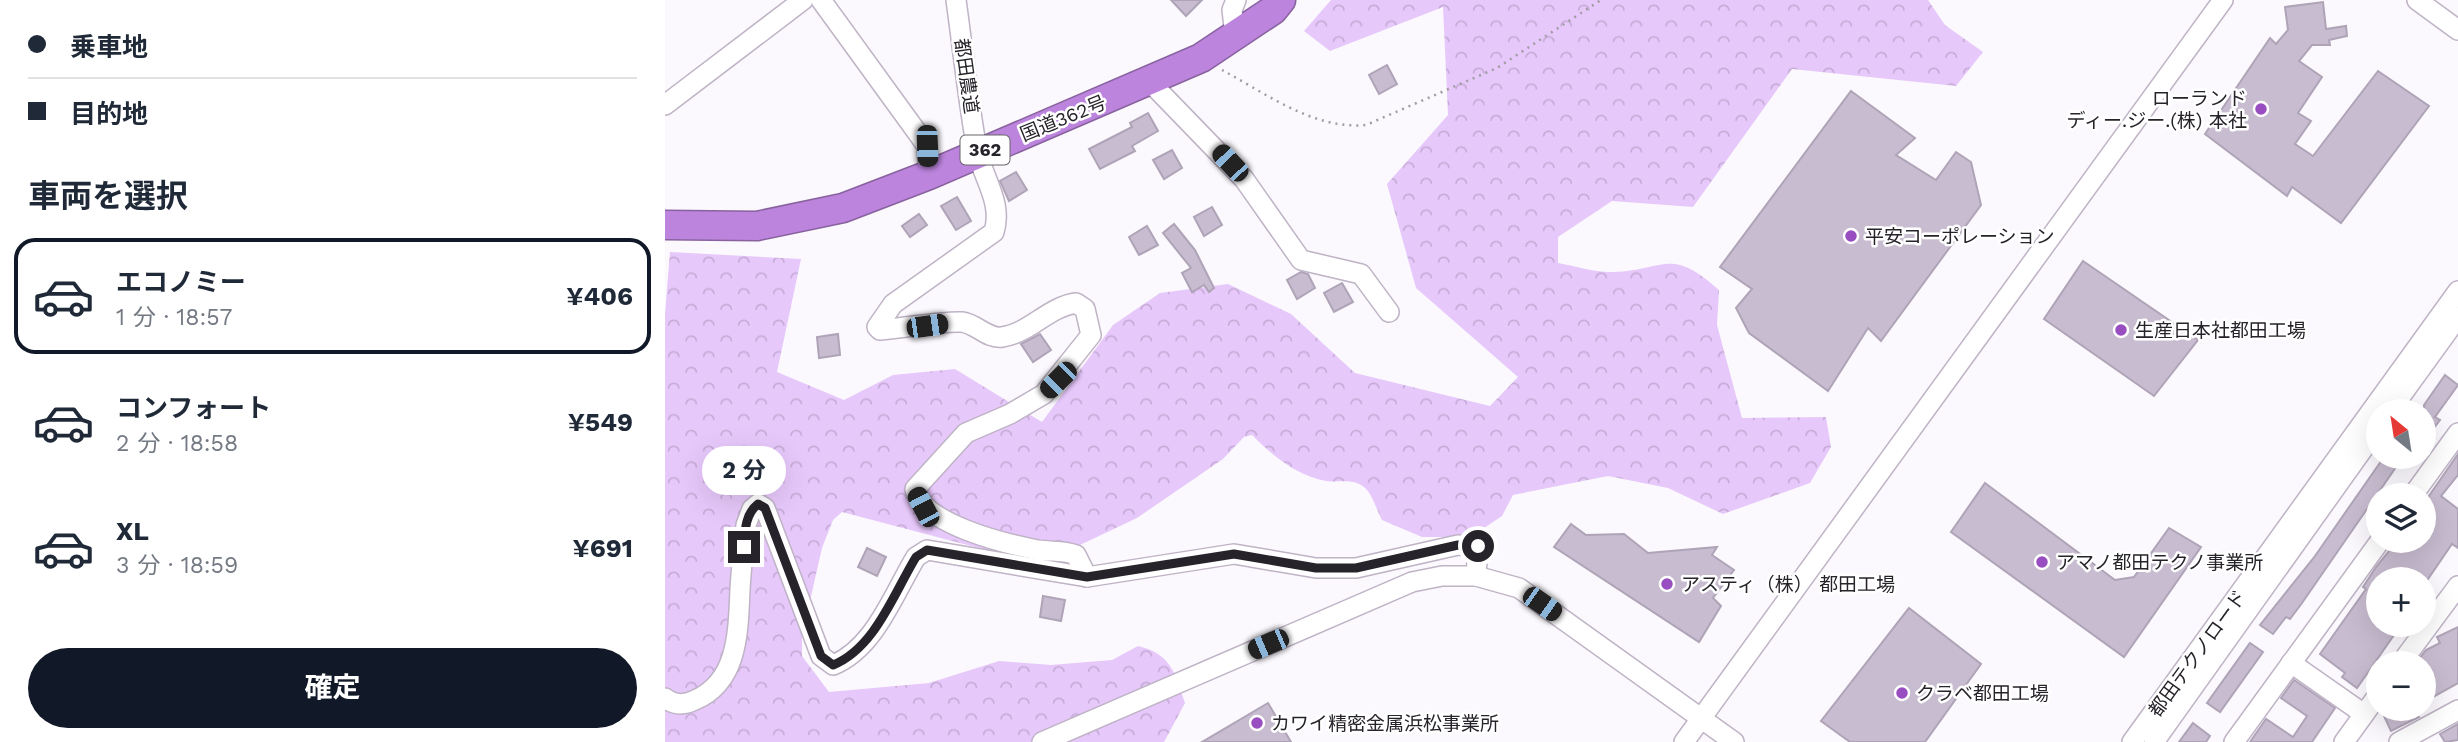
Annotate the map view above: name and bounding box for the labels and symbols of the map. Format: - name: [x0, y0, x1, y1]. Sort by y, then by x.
- street label: 都田農道: [950, 37, 983, 115]
- place label: ローランド ディー.ジー.(株) 本社: [2066, 87, 2247, 132]
- street label: 国道362号: [1017, 91, 1110, 146]
- marker: ローランド ディー.ジー.(株) 本社: [2253, 101, 2269, 117]
- car: [916, 125, 939, 167]
- road number: 362: [961, 135, 1009, 164]
- car: [1208, 140, 1253, 186]
- place label: 平安コーポレーション: [1865, 225, 2055, 248]
- marker: 平安コーポレーション: [1843, 228, 1859, 244]
- car: [905, 313, 950, 339]
- place label: 生産日本社都田工場: [2135, 319, 2306, 342]
- marker: 生産日本社都田工場: [2113, 322, 2129, 338]
- car: [1036, 358, 1081, 402]
- north arrow: [2366, 399, 2436, 469]
- callout: 2 分: [702, 446, 786, 494]
- car: [904, 484, 943, 530]
- route start: [1462, 530, 1494, 562]
- route end: [728, 531, 760, 563]
- place label: アマノ都田テクノ事業所: [2056, 551, 2263, 574]
- marker: アマノ都田テクノ事業所: [2034, 554, 2050, 570]
- place label: アスティ（株） 都田工場: [1681, 573, 1895, 596]
- marker: アスティ（株） 都田工場: [1659, 576, 1675, 592]
- car: [1519, 583, 1566, 625]
- street label: 都田テクノロード: [2144, 586, 2251, 721]
- car: [1245, 626, 1292, 662]
- place label: クラベ都田工場: [1916, 682, 2049, 705]
- marker: クラベ都田工場: [1894, 685, 1910, 701]
- place label: カワイ精密金属浜松事業所: [1271, 712, 1499, 735]
- marker: カワイ精密金属浜松事業所: [1249, 715, 1265, 731]

